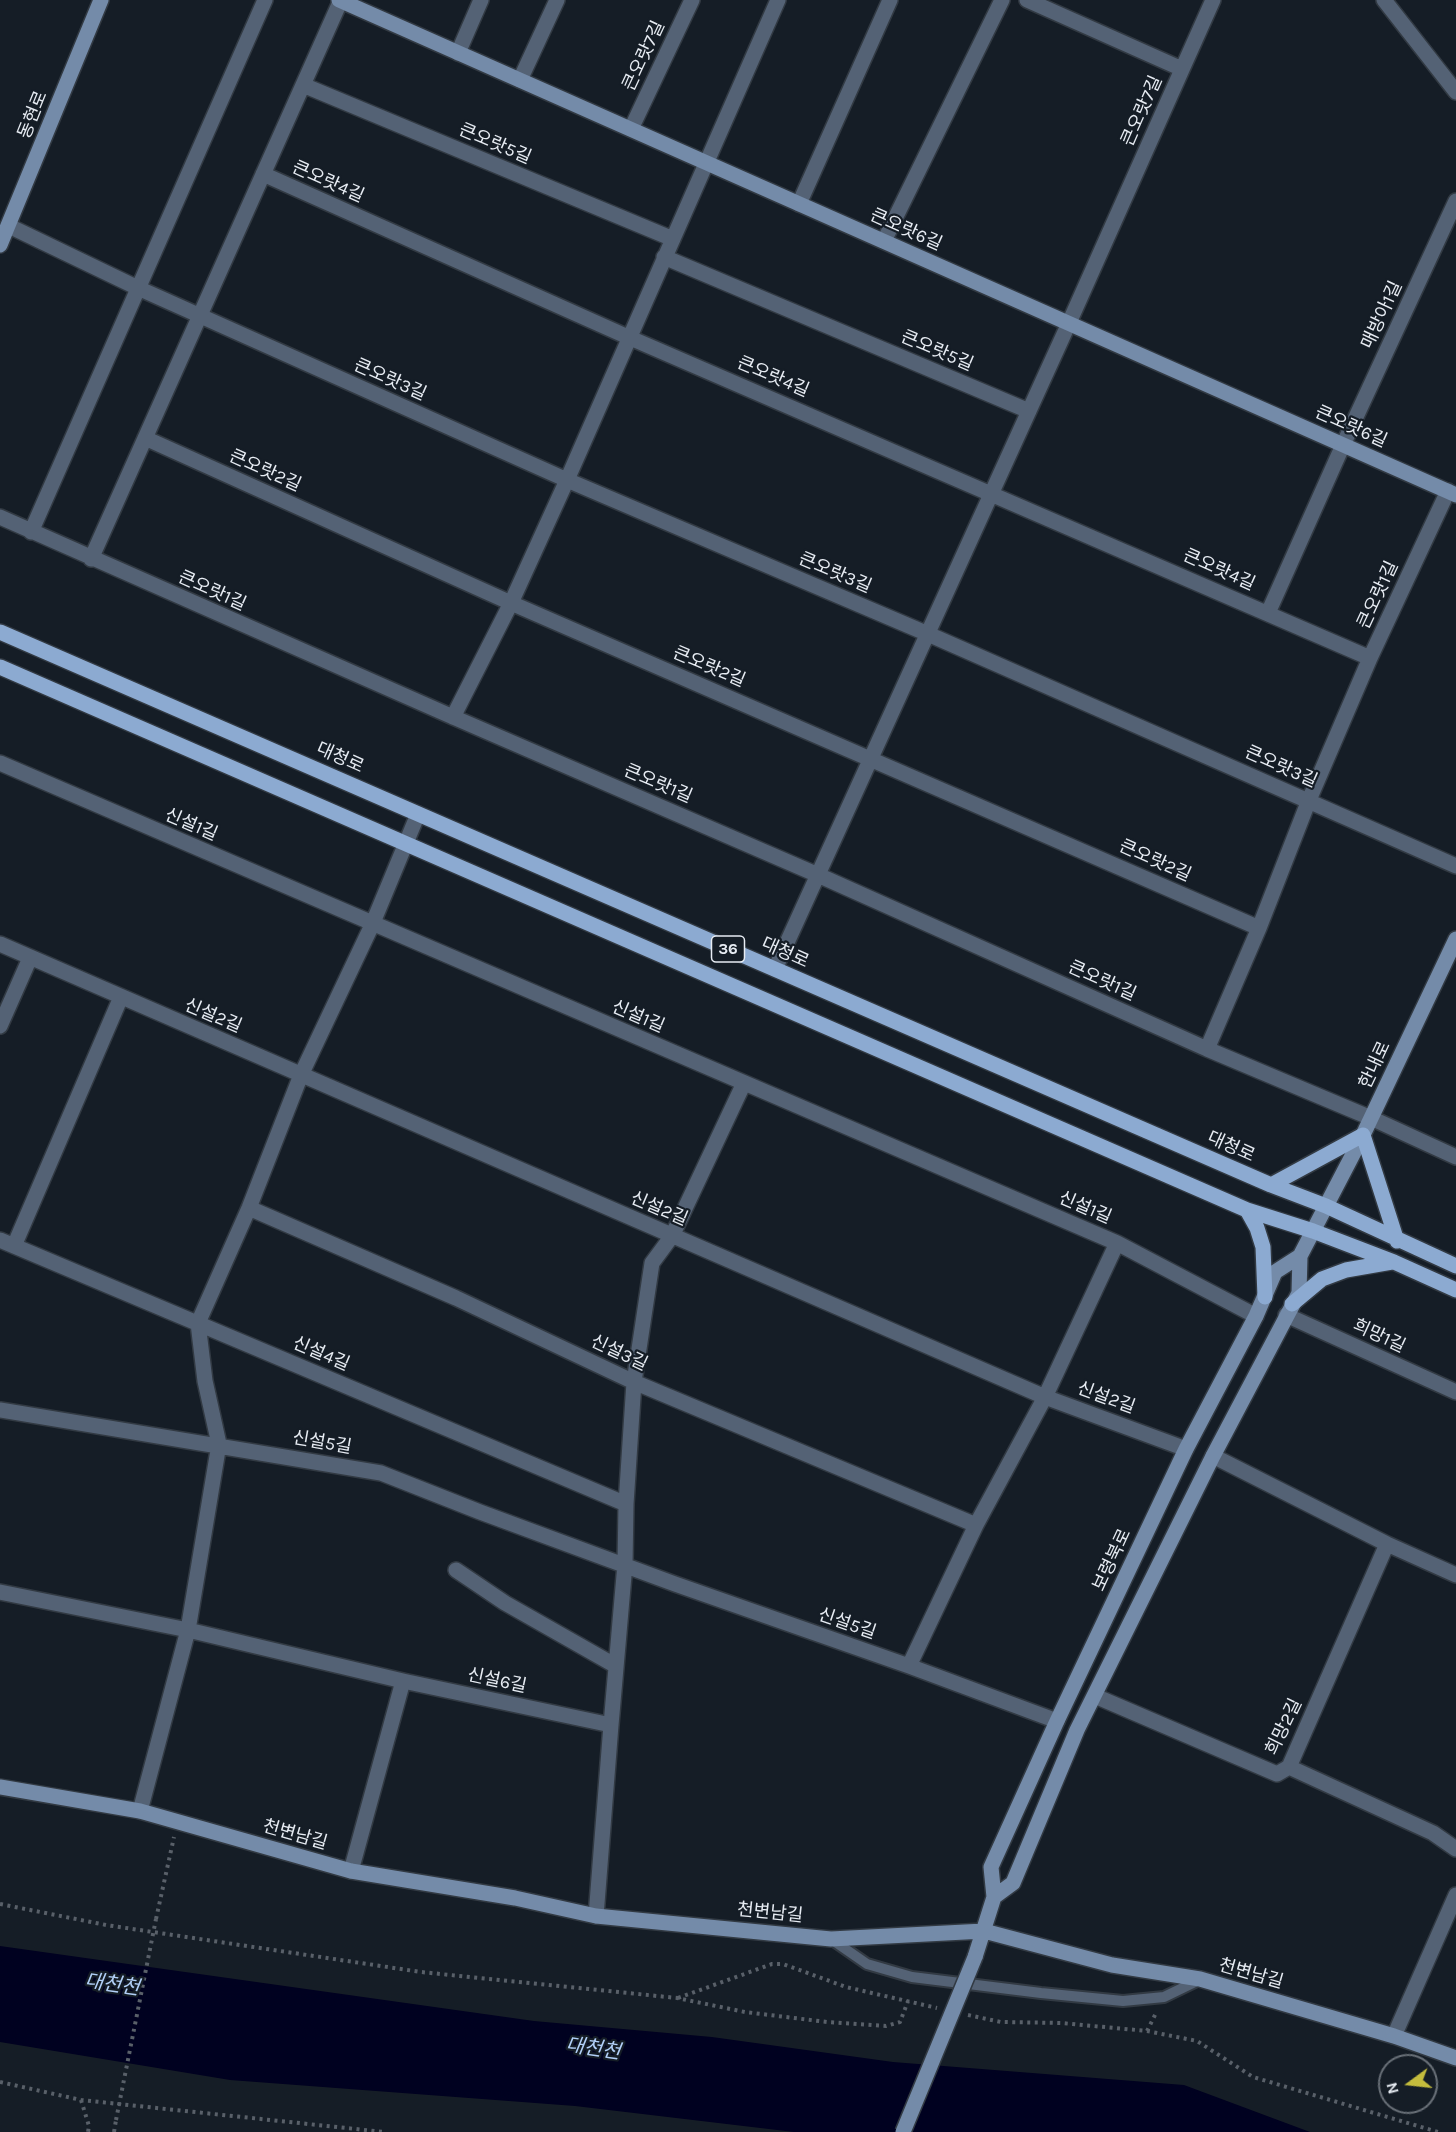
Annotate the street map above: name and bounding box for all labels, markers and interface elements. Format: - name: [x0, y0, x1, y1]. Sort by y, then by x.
- street label: 큰오랏7길: [618, 18, 670, 94]
- street label: 큰오랏7길: [1117, 72, 1167, 150]
- street label: 동현로: [14, 88, 52, 142]
- street label: 큰오랏5길: [456, 119, 534, 169]
- street label: 큰오랏4길: [289, 157, 367, 207]
- street label: 큰오랏6길: [867, 205, 945, 255]
- street label: 매방아1길: [1357, 278, 1407, 352]
- street label: 큰오랏5길: [898, 326, 976, 376]
- street label: 큰오랏4길: [734, 352, 812, 402]
- street label: 큰오랏3길: [350, 355, 430, 405]
- street label: 큰오랏6길: [1312, 402, 1390, 452]
- street label: 큰오랏2길: [226, 446, 304, 496]
- street label: 큰오랏4길: [1180, 545, 1258, 595]
- street label: 큰오랏3길: [795, 548, 875, 598]
- street label: 큰오랏1길: [1353, 558, 1403, 632]
- street label: 큰오랏1길: [175, 566, 249, 616]
- street label: 큰오랏2길: [669, 642, 749, 692]
- street label: 대청로: [313, 738, 367, 778]
- street label: 큰오랏3길: [1241, 742, 1321, 792]
- street label: 큰오랏1길: [621, 760, 695, 808]
- street label: 신설1길: [161, 804, 221, 846]
- street label: 큰오랏2길: [1116, 836, 1194, 886]
- street label: 대청로: [758, 933, 812, 973]
- road number: 36: [712, 936, 744, 962]
- street label: 큰오랏1길: [1065, 956, 1139, 1006]
- street label: 신설2길: [181, 994, 245, 1038]
- street label: 신설1길: [608, 996, 668, 1038]
- street label: 한내로: [1355, 1038, 1395, 1092]
- street label: 대청로: [1204, 1127, 1258, 1167]
- street label: 신설2길: [627, 1187, 691, 1231]
- street label: 신설1길: [1055, 1187, 1115, 1229]
- street label: 희망1길: [1349, 1314, 1409, 1358]
- street label: 신설3길: [587, 1330, 651, 1376]
- street label: 신설4길: [289, 1332, 353, 1376]
- street label: 신설2길: [1074, 1378, 1138, 1418]
- street label: 신설5길: [291, 1427, 353, 1459]
- street label: 보령북로: [1088, 1525, 1136, 1595]
- street label: 신설5길: [815, 1604, 879, 1644]
- street label: 신설6길: [465, 1664, 529, 1698]
- street label: 희망2길: [1261, 1695, 1307, 1759]
- street label: 천변남길: [260, 1815, 330, 1855]
- street label: 천변남길: [736, 1899, 804, 1927]
- street label: 천변남길: [1216, 1954, 1286, 1994]
- water label: 대천천: [83, 1969, 141, 2001]
- water label: 대천천: [564, 2033, 622, 2065]
- north arrow: [1378, 2054, 1438, 2114]
- text: N: [1381, 2080, 1403, 2096]

